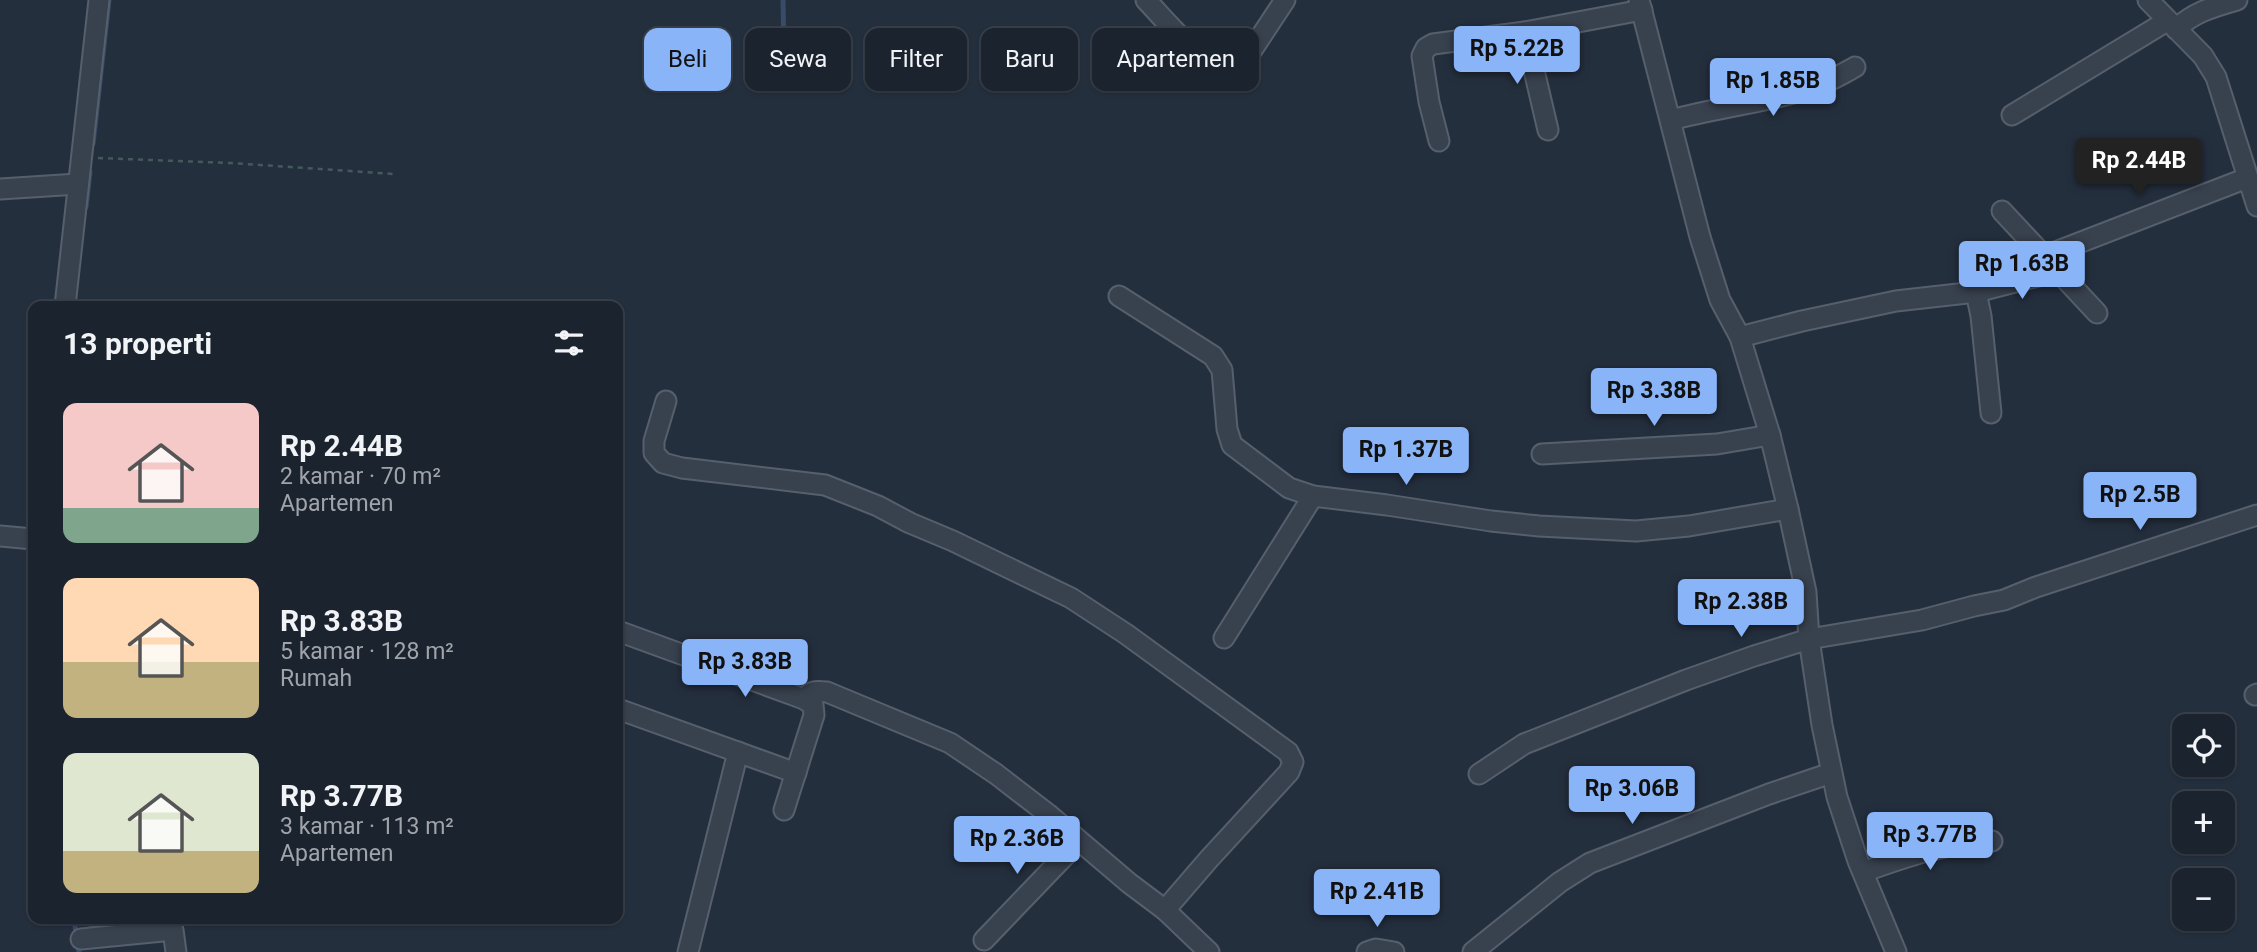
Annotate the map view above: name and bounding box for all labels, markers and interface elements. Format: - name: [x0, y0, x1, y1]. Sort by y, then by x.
- pin: Rp 5.22B: [1445, 27, 1589, 86]
- chip: Beli: [644, 28, 731, 91]
- chip: Sewa: [745, 28, 851, 91]
- chip: Filter: [865, 28, 967, 91]
- chip: Baru: [981, 28, 1078, 91]
- chip: Apartemen: [1092, 28, 1259, 91]
- text: Rp 5.22B: [1470, 35, 1564, 62]
- pin: Rp 1.85B: [1701, 58, 1845, 118]
- text: Rp 1.85B: [1726, 67, 1820, 94]
- pin: Rp 2.44B: [2067, 138, 2211, 198]
- text: Rp 2.44B: [2092, 147, 2186, 174]
- pin: Rp 1.63B: [1950, 242, 2094, 301]
- text: Rp 1.63B: [1975, 250, 2069, 277]
- icon: filters: [550, 324, 588, 362]
- text: 13 properti: [63, 326, 212, 361]
- pin: Rp 3.38B: [1582, 368, 1726, 428]
- text: Rp 3.38B: [1607, 377, 1701, 404]
- text: Rp 2.44B: [280, 428, 403, 463]
- pin: Rp 1.37B: [1334, 428, 1478, 487]
- icon: home: [119, 431, 203, 515]
- text: Rp 1.37B: [1359, 436, 1453, 463]
- text: 2 kamar · 70 m²: [280, 463, 441, 490]
- pin: Rp 2.5B: [2075, 472, 2205, 532]
- text: Rp 2.5B: [2099, 481, 2181, 508]
- text: Apartemen: [280, 490, 394, 517]
- pin: Rp 2.38B: [1669, 580, 1813, 639]
- text: Rp 2.38B: [1694, 588, 1788, 615]
- text: Rp 3.83B: [280, 603, 403, 638]
- icon: home: [119, 606, 203, 690]
- text: 5 kamar · 128 m²: [280, 638, 454, 665]
- pin: Rp 3.83B: [673, 640, 817, 699]
- text: Rp 3.83B: [698, 648, 792, 675]
- text: Rumah: [280, 665, 352, 692]
- map controls: [2172, 714, 2235, 931]
- button: locate: [2172, 714, 2235, 777]
- pin: Rp 3.06B: [1560, 766, 1704, 826]
- text: Rp 3.06B: [1585, 775, 1679, 802]
- text: Rp 3.77B: [280, 778, 403, 813]
- icon: home: [119, 781, 203, 865]
- button: +: [2172, 791, 2235, 854]
- pin: Rp 3.77B: [1858, 812, 2002, 872]
- text: 3 kamar · 113 m²: [280, 813, 454, 840]
- pin: Rp 2.36B: [945, 816, 1089, 876]
- text: Rp 3.77B: [1883, 821, 1977, 848]
- text: Rp 2.36B: [970, 825, 1064, 852]
- text: Apartemen: [280, 840, 394, 867]
- button: −: [2172, 868, 2235, 931]
- pin: Rp 2.41B: [1305, 870, 1449, 929]
- text: Rp 2.41B: [1330, 878, 1424, 905]

